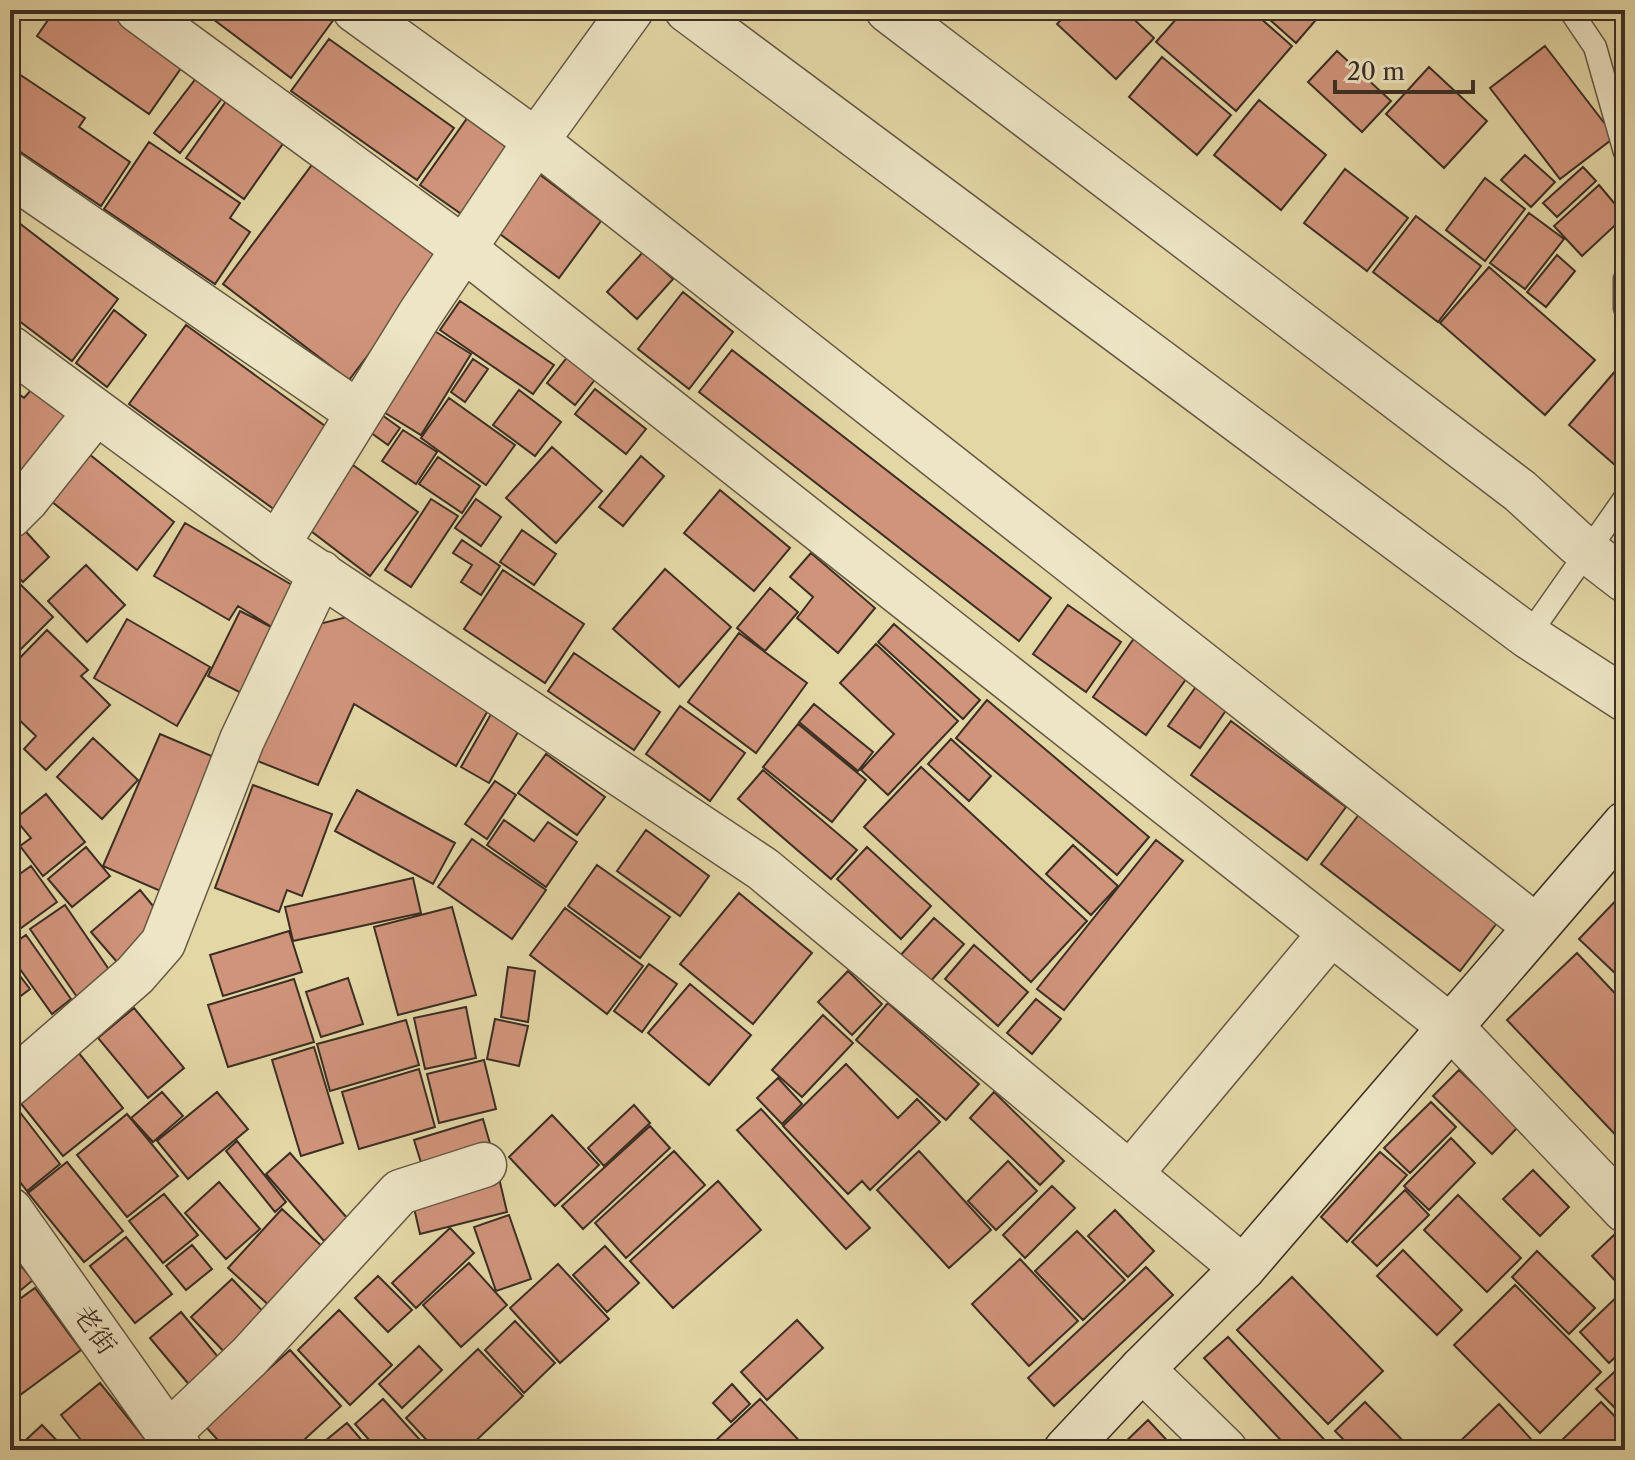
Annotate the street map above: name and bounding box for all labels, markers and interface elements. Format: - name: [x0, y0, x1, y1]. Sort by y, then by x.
- scale bar: [1335, 44, 1473, 94]
- text: 20 m: [1347, 57, 1405, 86]
- street label: 老街: [67, 1300, 123, 1360]

